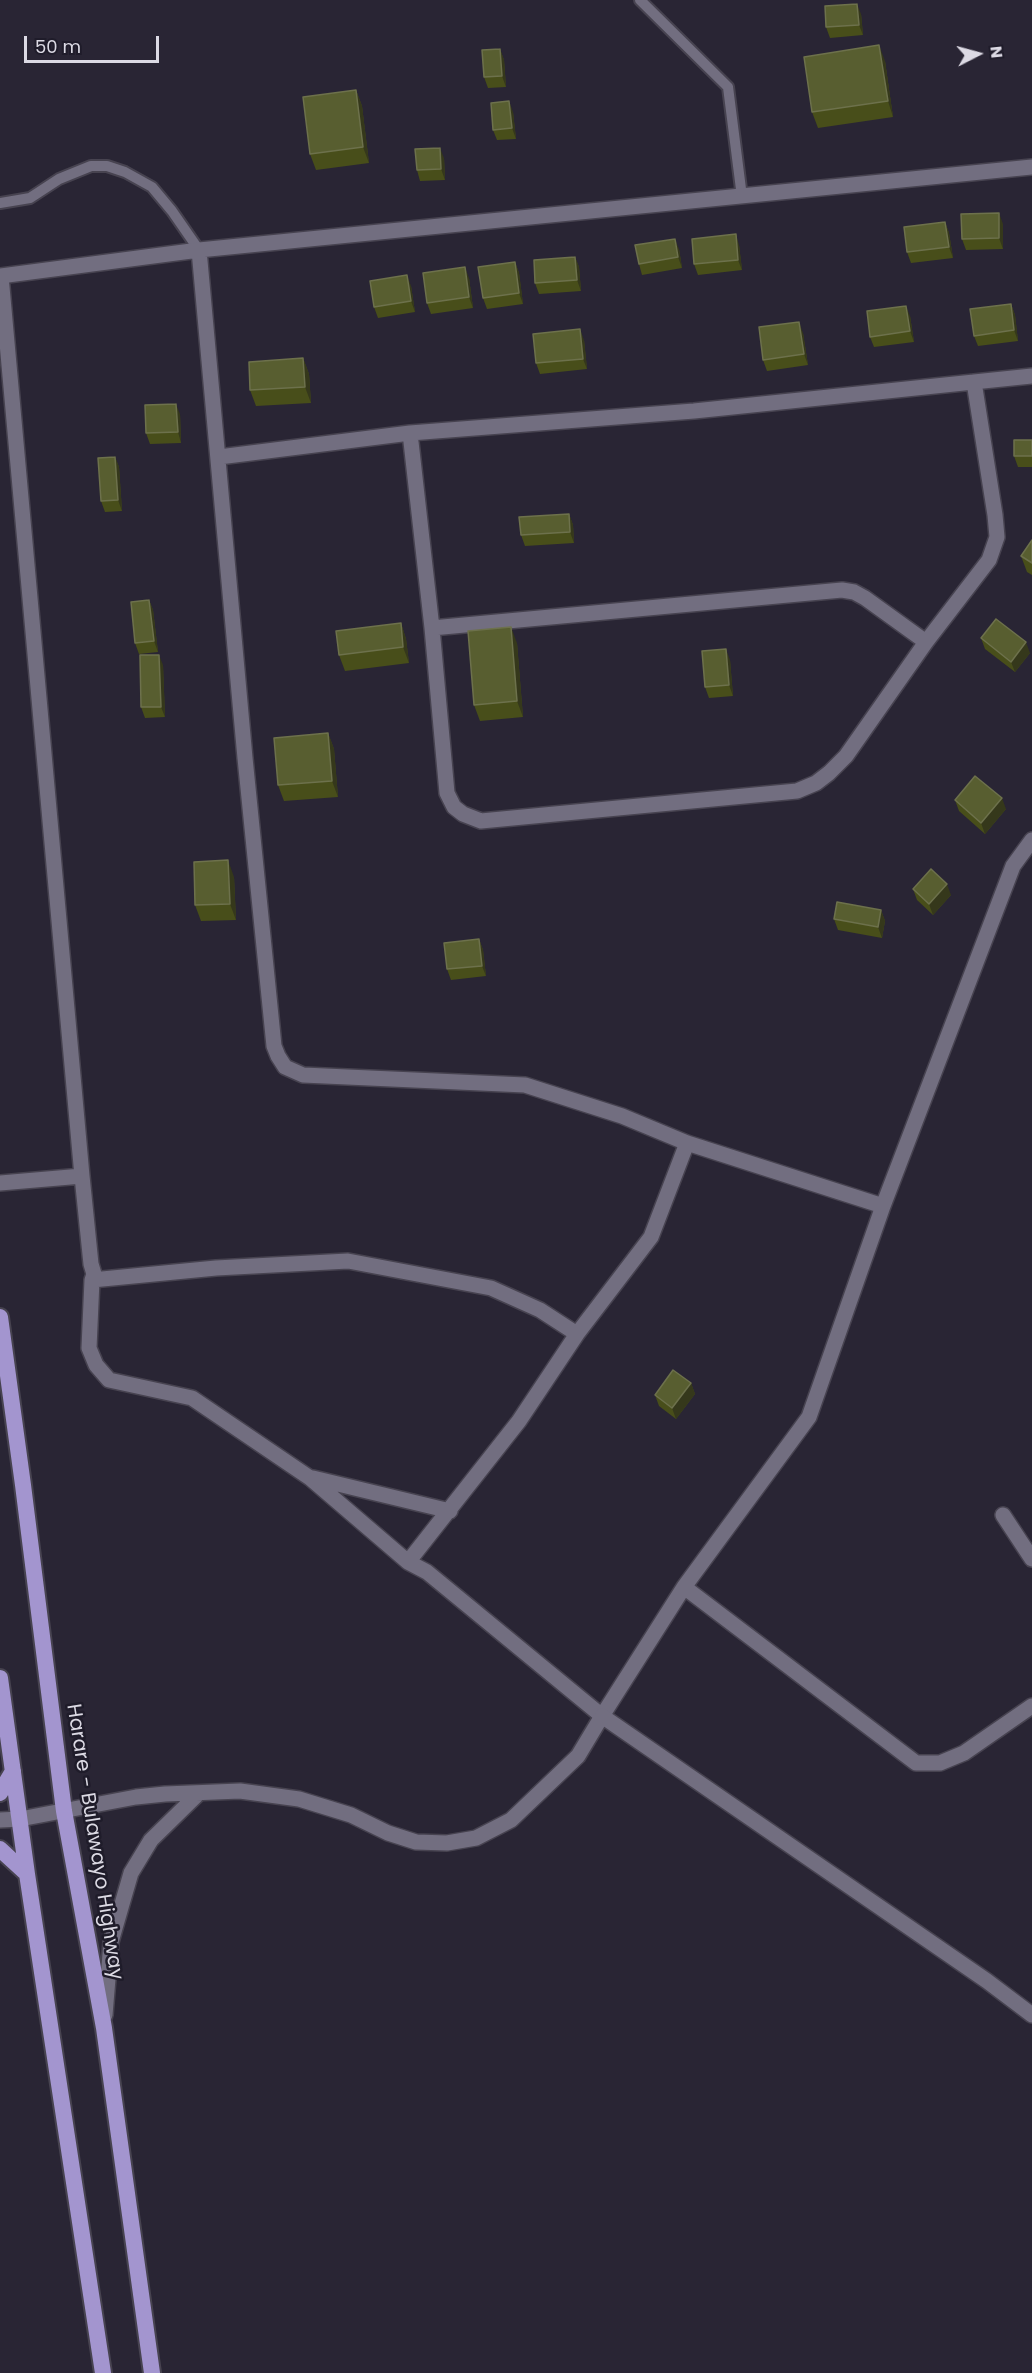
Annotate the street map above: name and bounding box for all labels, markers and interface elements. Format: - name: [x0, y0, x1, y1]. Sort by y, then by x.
- scale bar: [27, 24, 162, 62]
- north arrow: [948, 24, 1008, 84]
- text: 50 m: [35, 34, 81, 59]
- text: N: [984, 45, 1008, 59]
- street label: Harare - Bulawayo Highway: [60, 1702, 128, 1982]

